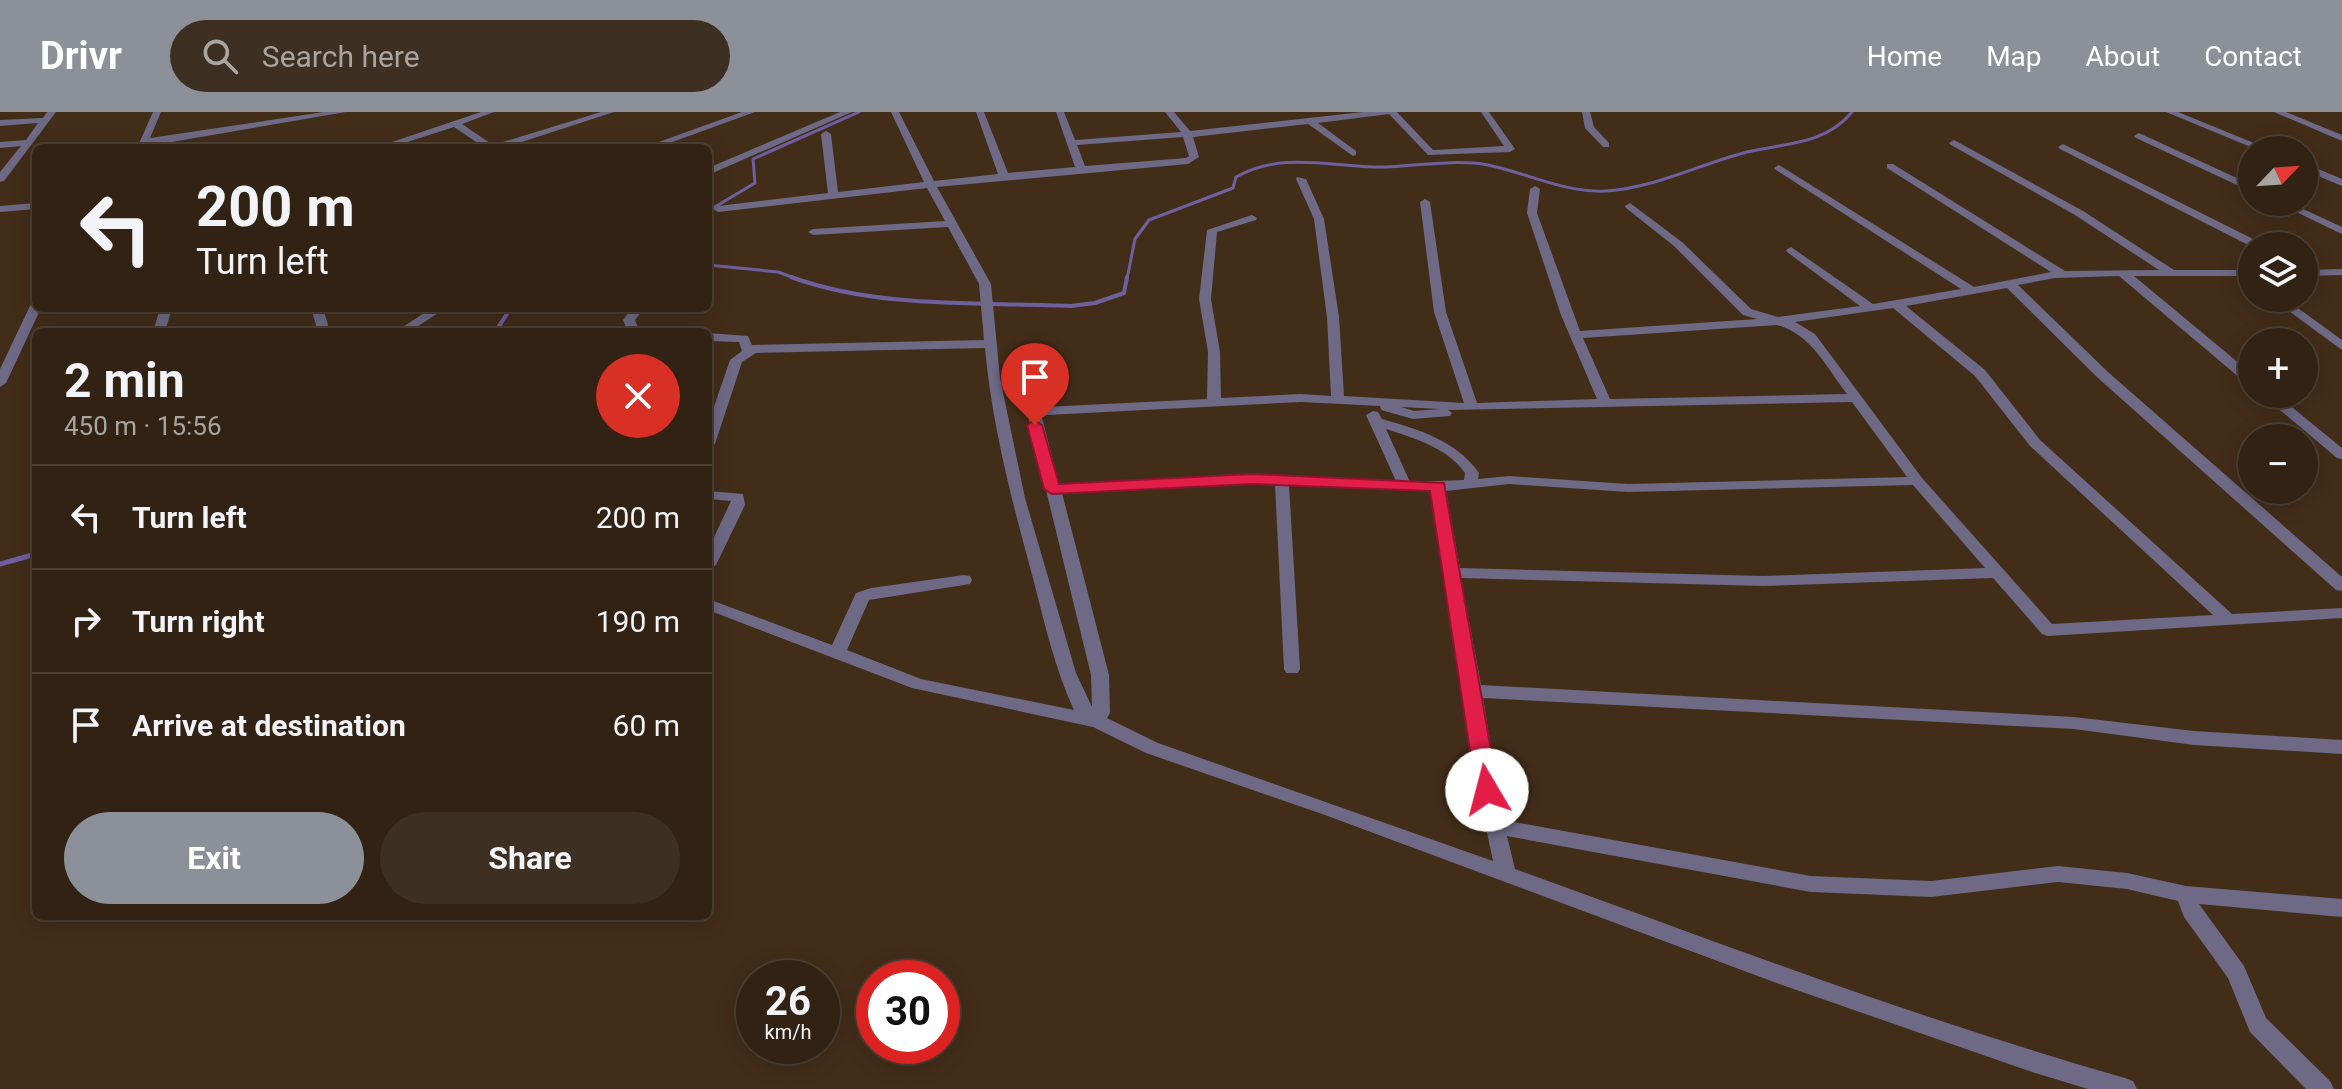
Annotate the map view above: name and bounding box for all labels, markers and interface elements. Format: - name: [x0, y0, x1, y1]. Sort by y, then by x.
- search box: [170, 20, 730, 92]
- text: Drivr: [40, 34, 122, 78]
- icon: search: [198, 34, 242, 78]
- text: Search here: [262, 39, 420, 74]
- text: Home: [1867, 40, 1942, 73]
- text: Map: [1986, 40, 2042, 73]
- text: About: [2086, 40, 2160, 73]
- text: Contact: [2204, 40, 2302, 73]
- north arrow: [2238, 136, 2318, 216]
- map controls: [2238, 136, 2318, 504]
- text: 200 m: [196, 174, 355, 240]
- icon: left: [64, 176, 168, 280]
- button: layers: [2238, 232, 2318, 312]
- text: Turn left: [196, 241, 329, 283]
- button: +: [2238, 328, 2318, 408]
- pin: [1001, 343, 1069, 425]
- text: 2 min: [64, 352, 185, 409]
- button: close: [596, 354, 680, 438]
- icon: arrive: [1013, 355, 1057, 399]
- text: 450 m · 15:56: [64, 411, 222, 441]
- button: −: [2238, 424, 2318, 504]
- icon: left: [64, 495, 108, 539]
- text: Turn left: [132, 500, 247, 535]
- text: 200 m: [596, 500, 680, 535]
- icon: right: [64, 599, 108, 643]
- text: Turn right: [132, 604, 265, 639]
- text: 190 m: [596, 604, 680, 639]
- icon: arrive: [64, 703, 108, 747]
- text: Arrive at destination: [132, 708, 406, 743]
- text: 60 m: [613, 708, 680, 743]
- position arrow: [1445, 748, 1529, 832]
- button: Exit: [64, 812, 364, 904]
- button: Share: [380, 812, 680, 904]
- speed limit sign: 30: [856, 960, 960, 1064]
- text: 26: [765, 978, 811, 1025]
- text: km/h: [765, 1020, 811, 1044]

